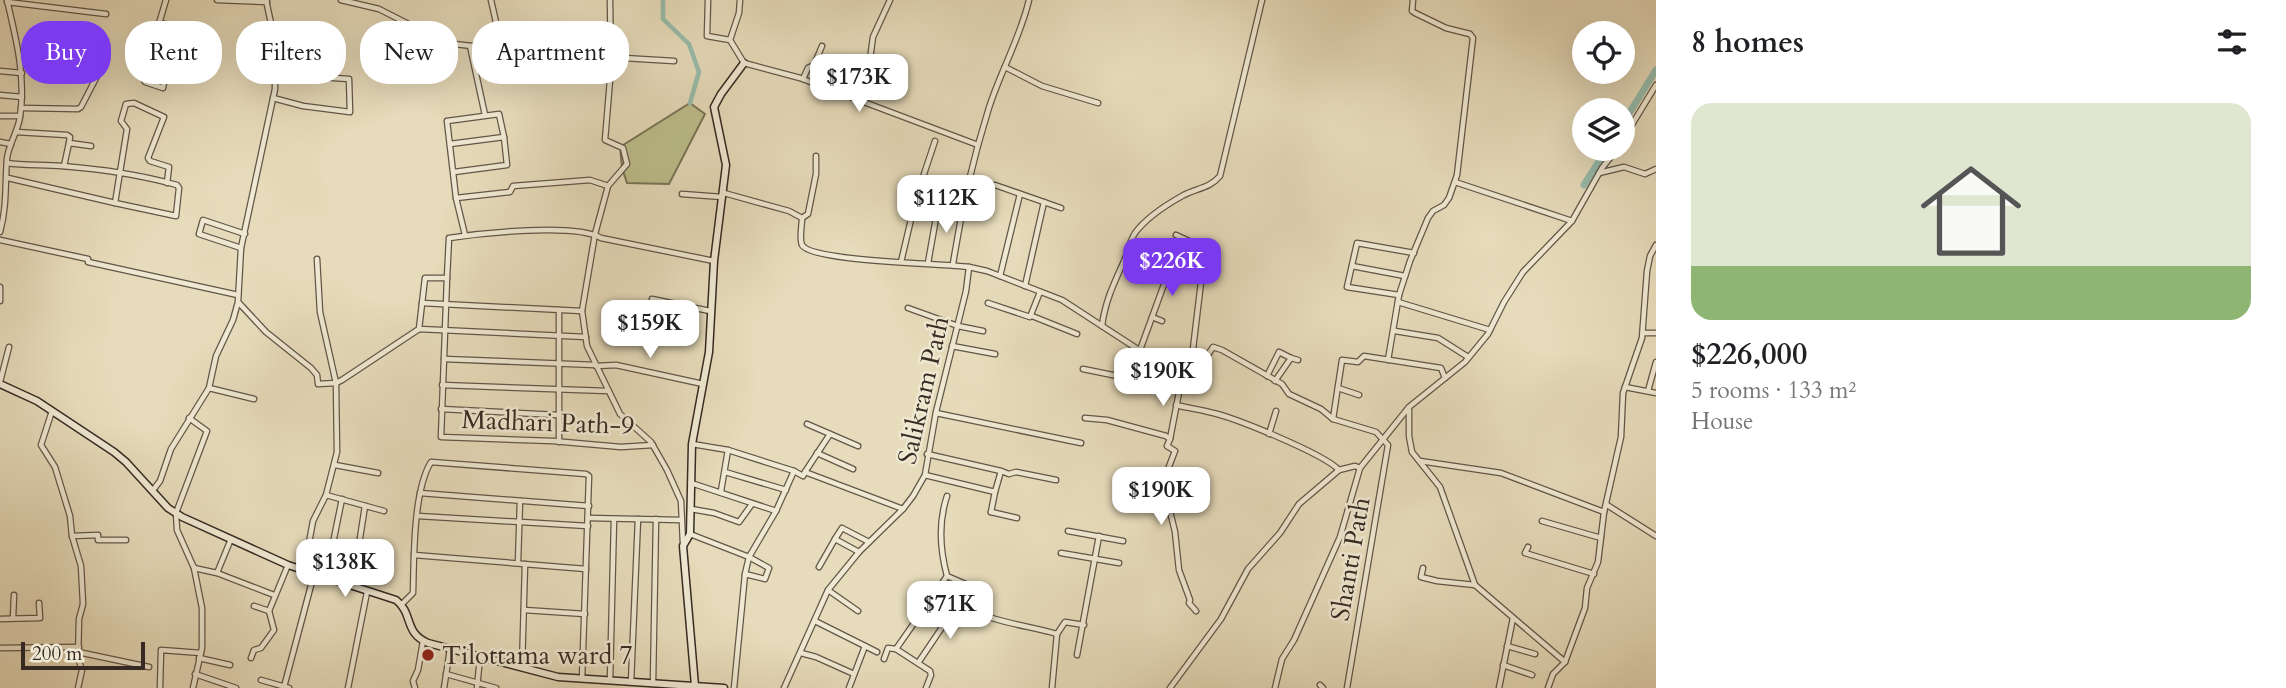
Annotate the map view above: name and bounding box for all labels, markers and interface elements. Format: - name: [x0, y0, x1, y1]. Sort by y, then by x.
- chip: Buy: [21, 21, 111, 84]
- chip: Rent: [125, 21, 222, 84]
- chip: Filters: [236, 21, 346, 84]
- chip: New: [360, 21, 458, 84]
- chip: Apartment: [472, 21, 629, 84]
- map controls: [1572, 21, 1635, 161]
- button: locate: [1572, 21, 1635, 84]
- text: 8 homes: [1691, 22, 1804, 63]
- icon: filters: [2213, 23, 2251, 61]
- pin: $173K: [810, 54, 908, 114]
- text: $173K: [826, 61, 892, 92]
- button: layers: [1572, 98, 1635, 161]
- icon: home: [1908, 148, 2034, 274]
- pin: $112K: [897, 176, 995, 235]
- text: $112K: [913, 182, 979, 213]
- pin: $226K: [1123, 238, 1221, 298]
- text: $226K: [1139, 245, 1205, 276]
- pin: $159K: [601, 300, 699, 360]
- text: $159K: [617, 307, 683, 338]
- street label: Salikram Path: [889, 313, 958, 468]
- text: $226,000: [1691, 334, 1807, 375]
- pin: $190K: [1114, 348, 1212, 408]
- text: $190K: [1130, 355, 1196, 386]
- text: 5 rooms · 133 m²: [1691, 375, 1856, 406]
- street label: Madhari Path-9: [461, 402, 635, 443]
- text: House: [1691, 406, 1753, 437]
- pin: $190K: [1112, 468, 1210, 527]
- text: $190K: [1128, 474, 1194, 505]
- street label: Shanti Path: [1322, 495, 1379, 624]
- pin: $138K: [296, 540, 394, 599]
- text: $138K: [312, 546, 378, 577]
- pin: $71K: [909, 582, 991, 641]
- text: $71K: [923, 588, 977, 619]
- place label: Tilottama ward 7: [442, 638, 633, 673]
- scale bar: [21, 639, 145, 671]
- text: 200 m: [32, 641, 82, 667]
- marker: Tilottama ward 7: [420, 647, 436, 663]

